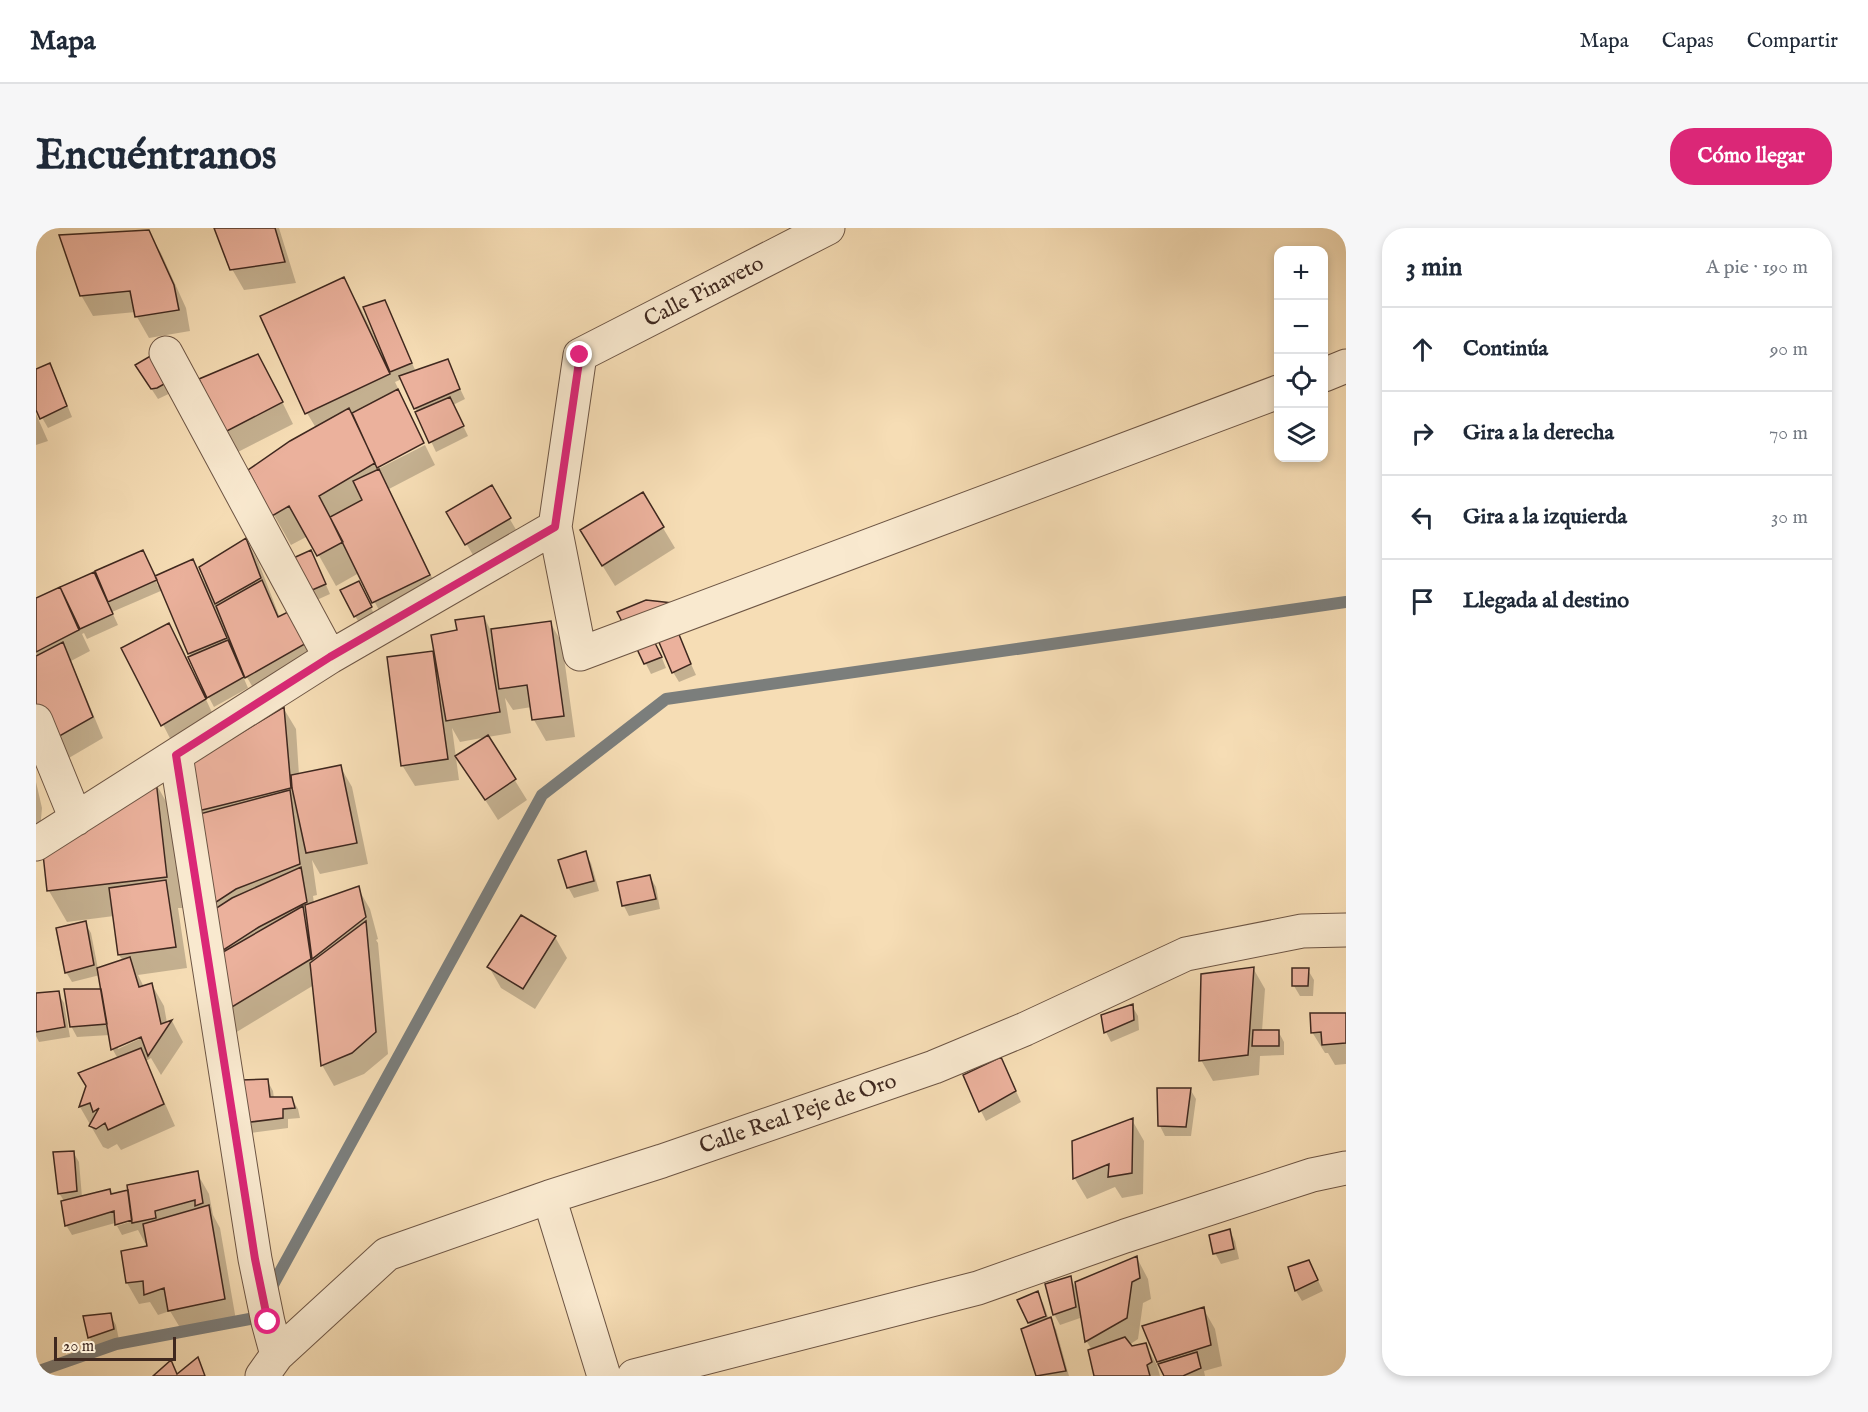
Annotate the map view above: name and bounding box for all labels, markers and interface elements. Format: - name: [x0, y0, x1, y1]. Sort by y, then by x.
- text: Mapa: [30, 24, 96, 59]
- text: Mapa: [1580, 28, 1629, 55]
- text: Capas: [1662, 28, 1714, 55]
- text: Compartir: [1747, 28, 1838, 55]
- button: Cómo llegar: [1670, 128, 1832, 185]
- text: Encuéntranos: [36, 130, 277, 183]
- map controls: [1274, 246, 1328, 462]
- button: +: [1274, 246, 1328, 300]
- street label: Calle Pinaveto: [639, 250, 769, 334]
- text: 3 min: [1406, 251, 1462, 284]
- text: A pie · 190 m: [1706, 255, 1808, 280]
- button: −: [1274, 300, 1328, 354]
- icon: ahead: [1406, 333, 1439, 366]
- text: Continúa: [1463, 335, 1548, 363]
- text: 90 m: [1770, 337, 1808, 362]
- route end: [566, 341, 592, 367]
- button: locate: [1274, 354, 1328, 408]
- button: layers: [1274, 408, 1328, 462]
- icon: right: [1406, 417, 1439, 450]
- text: Gira a la derecha: [1463, 419, 1614, 447]
- text: 70 m: [1769, 421, 1808, 446]
- icon: left: [1406, 501, 1439, 534]
- text: Gira a la izquierda: [1463, 503, 1627, 531]
- text: 30 m: [1771, 505, 1808, 530]
- icon: arrive: [1406, 585, 1439, 618]
- text: Llegada al destino: [1463, 587, 1629, 615]
- street label: Calle Real Peje de Oro: [696, 1067, 900, 1161]
- route start: [254, 1308, 280, 1334]
- scale bar: [54, 1334, 176, 1362]
- text: 20 m: [63, 1337, 94, 1357]

